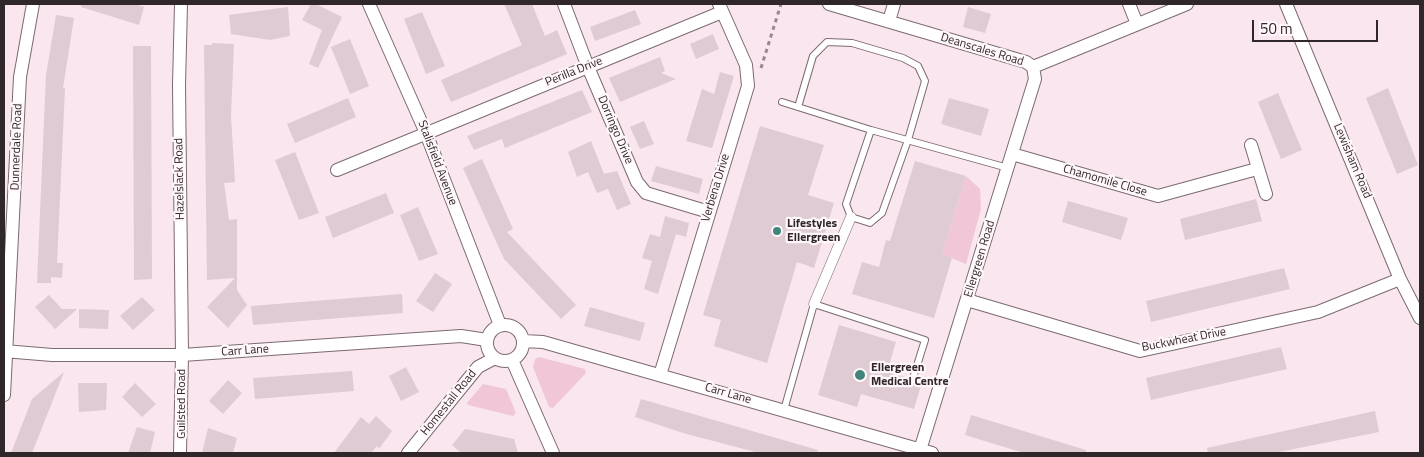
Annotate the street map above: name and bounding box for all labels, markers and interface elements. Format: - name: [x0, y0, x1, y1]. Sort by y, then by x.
- scale bar: [1254, 10, 1380, 42]
- text: 50 m: [1260, 17, 1293, 40]
- street label: Deanscales Road: [939, 31, 1025, 69]
- street label: Perilla Drive: [543, 54, 605, 90]
- street label: Dorringo Drive: [594, 94, 636, 166]
- street label: Dunnerdale Road: [8, 103, 26, 191]
- street label: Stalisfield Avenue: [414, 119, 460, 207]
- street label: Lewisham Road: [1330, 121, 1374, 201]
- street label: Hazelslack Road: [172, 138, 188, 220]
- street label: Verbena Drive: [699, 152, 733, 224]
- street label: Chamomile Close: [1061, 162, 1149, 200]
- place label: Lifestyles Ellergreen: [787, 217, 840, 245]
- street label: Ellergreen Road: [961, 219, 999, 299]
- marker: Lifestyles Ellergreen: [771, 225, 783, 237]
- street label: Buckwheat Drive: [1141, 325, 1227, 355]
- street label: Carr Lane: [221, 342, 269, 360]
- place label: Ellergreen Medical Centre: [871, 361, 949, 389]
- street label: Homestall Road: [418, 367, 480, 439]
- marker: Ellergreen Medical Centre: [853, 368, 867, 382]
- street label: Guilsted Road: [175, 369, 189, 439]
- street label: Carr Lane: [703, 380, 753, 408]

